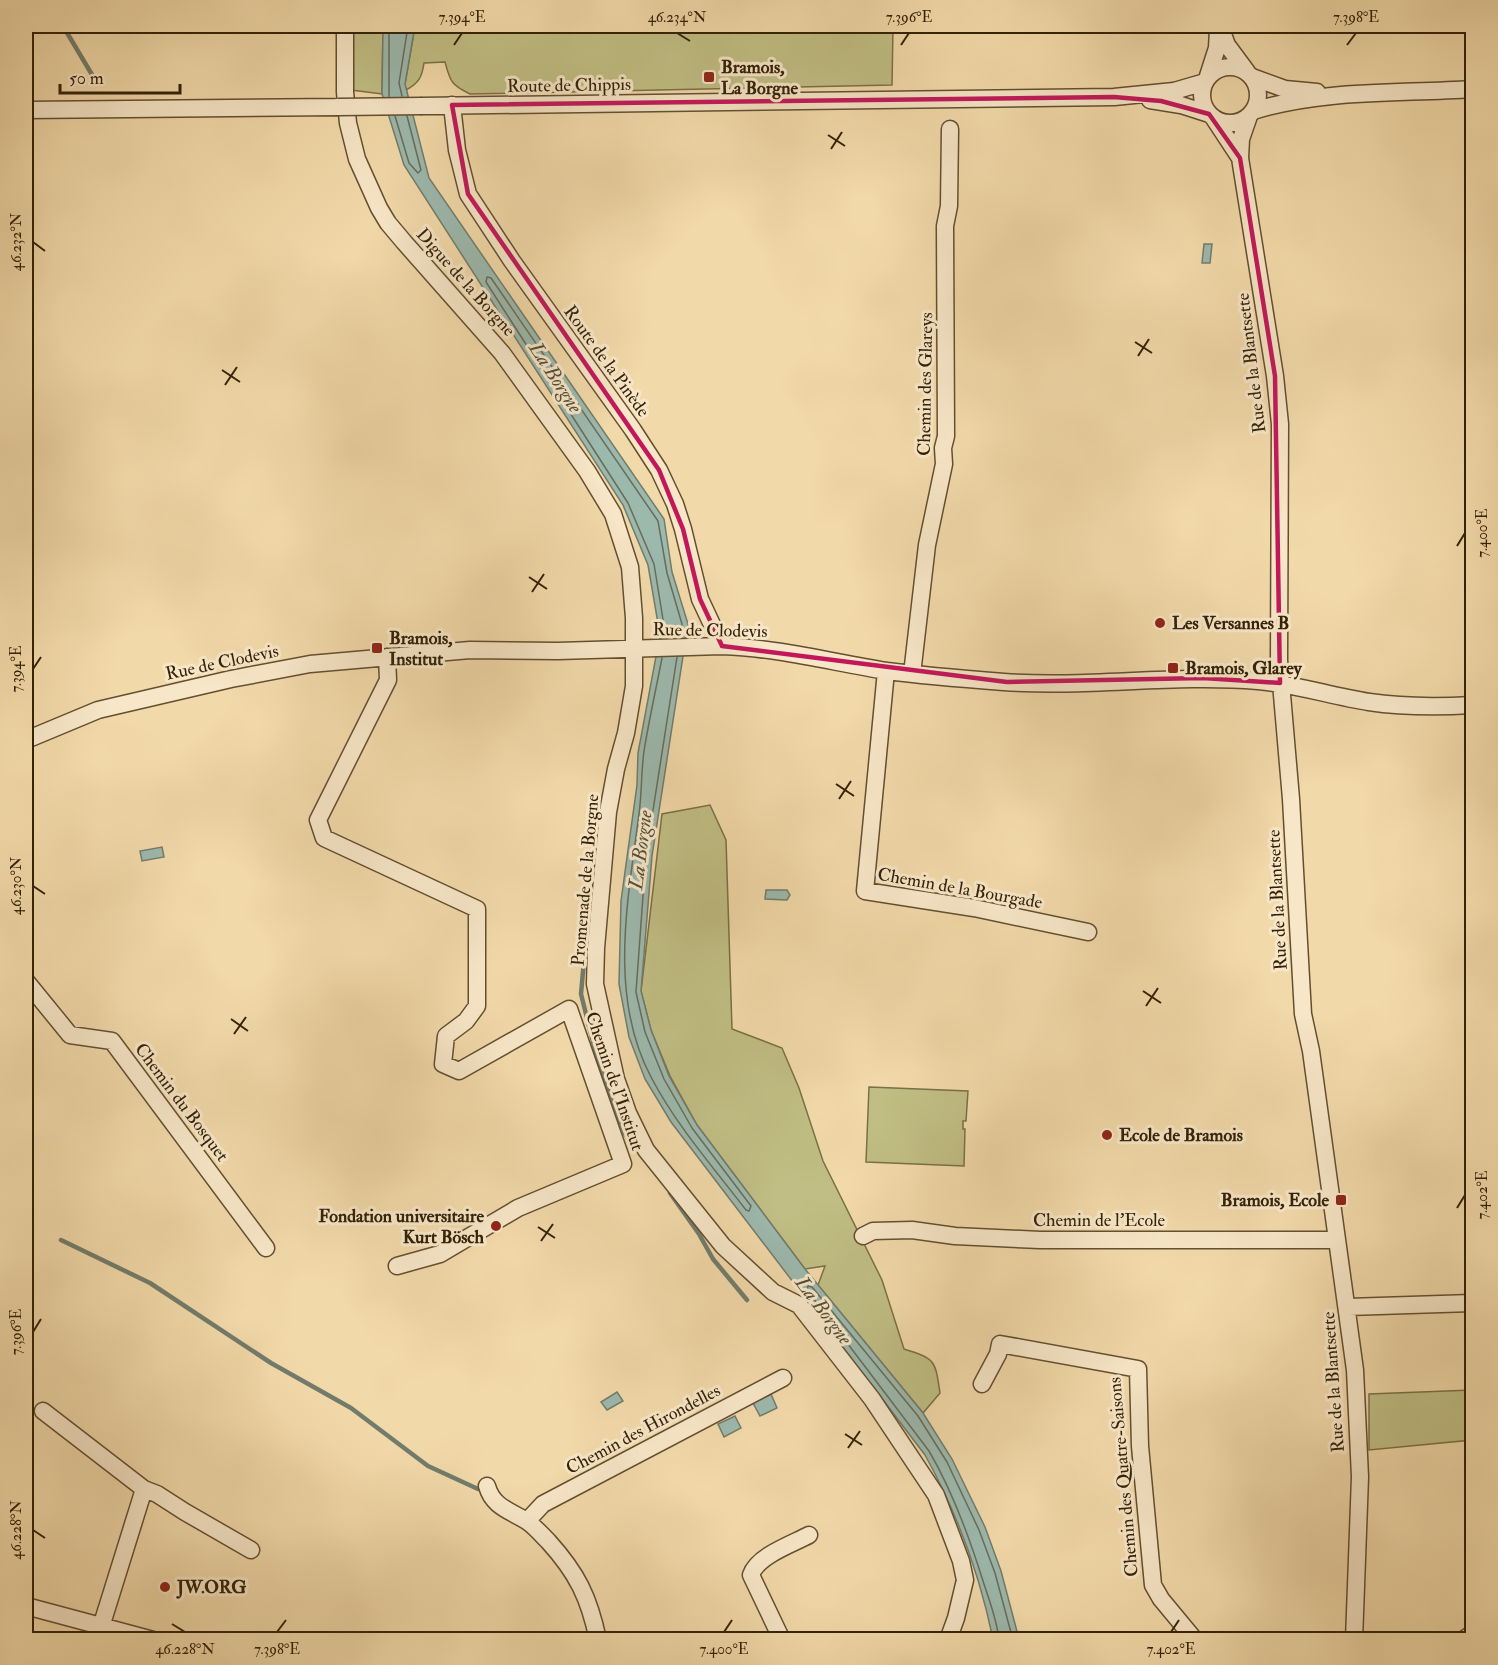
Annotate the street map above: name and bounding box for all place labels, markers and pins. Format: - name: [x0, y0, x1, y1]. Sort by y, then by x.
- place label: Bramois, La Borgne: [721, 56, 798, 100]
- marker: Bramois, La Borgne: [702, 70, 716, 84]
- place label: Les Versannes B: [1172, 612, 1289, 635]
- marker: Les Versannes B: [1153, 616, 1167, 630]
- place label: Bramois, Institut: [389, 627, 453, 671]
- marker: Bramois, Institut: [370, 641, 384, 655]
- place label: Bramois, Glarey: [1185, 657, 1303, 680]
- marker: Bramois, Glarey: [1166, 661, 1180, 675]
- place label: Ecole de Bramois: [1119, 1124, 1243, 1147]
- marker: Ecole de Bramois: [1100, 1128, 1114, 1142]
- place label: Bramois, Ecole: [1221, 1189, 1329, 1212]
- marker: Bramois, Ecole: [1334, 1193, 1348, 1207]
- place label: Fondation universitaire Kurt Bösch: [319, 1205, 485, 1249]
- marker: Fondation universitaire Kurt Bösch: [489, 1219, 503, 1233]
- place label: JW.ORG: [176, 1576, 246, 1599]
- marker: JW.ORG: [158, 1580, 172, 1594]

